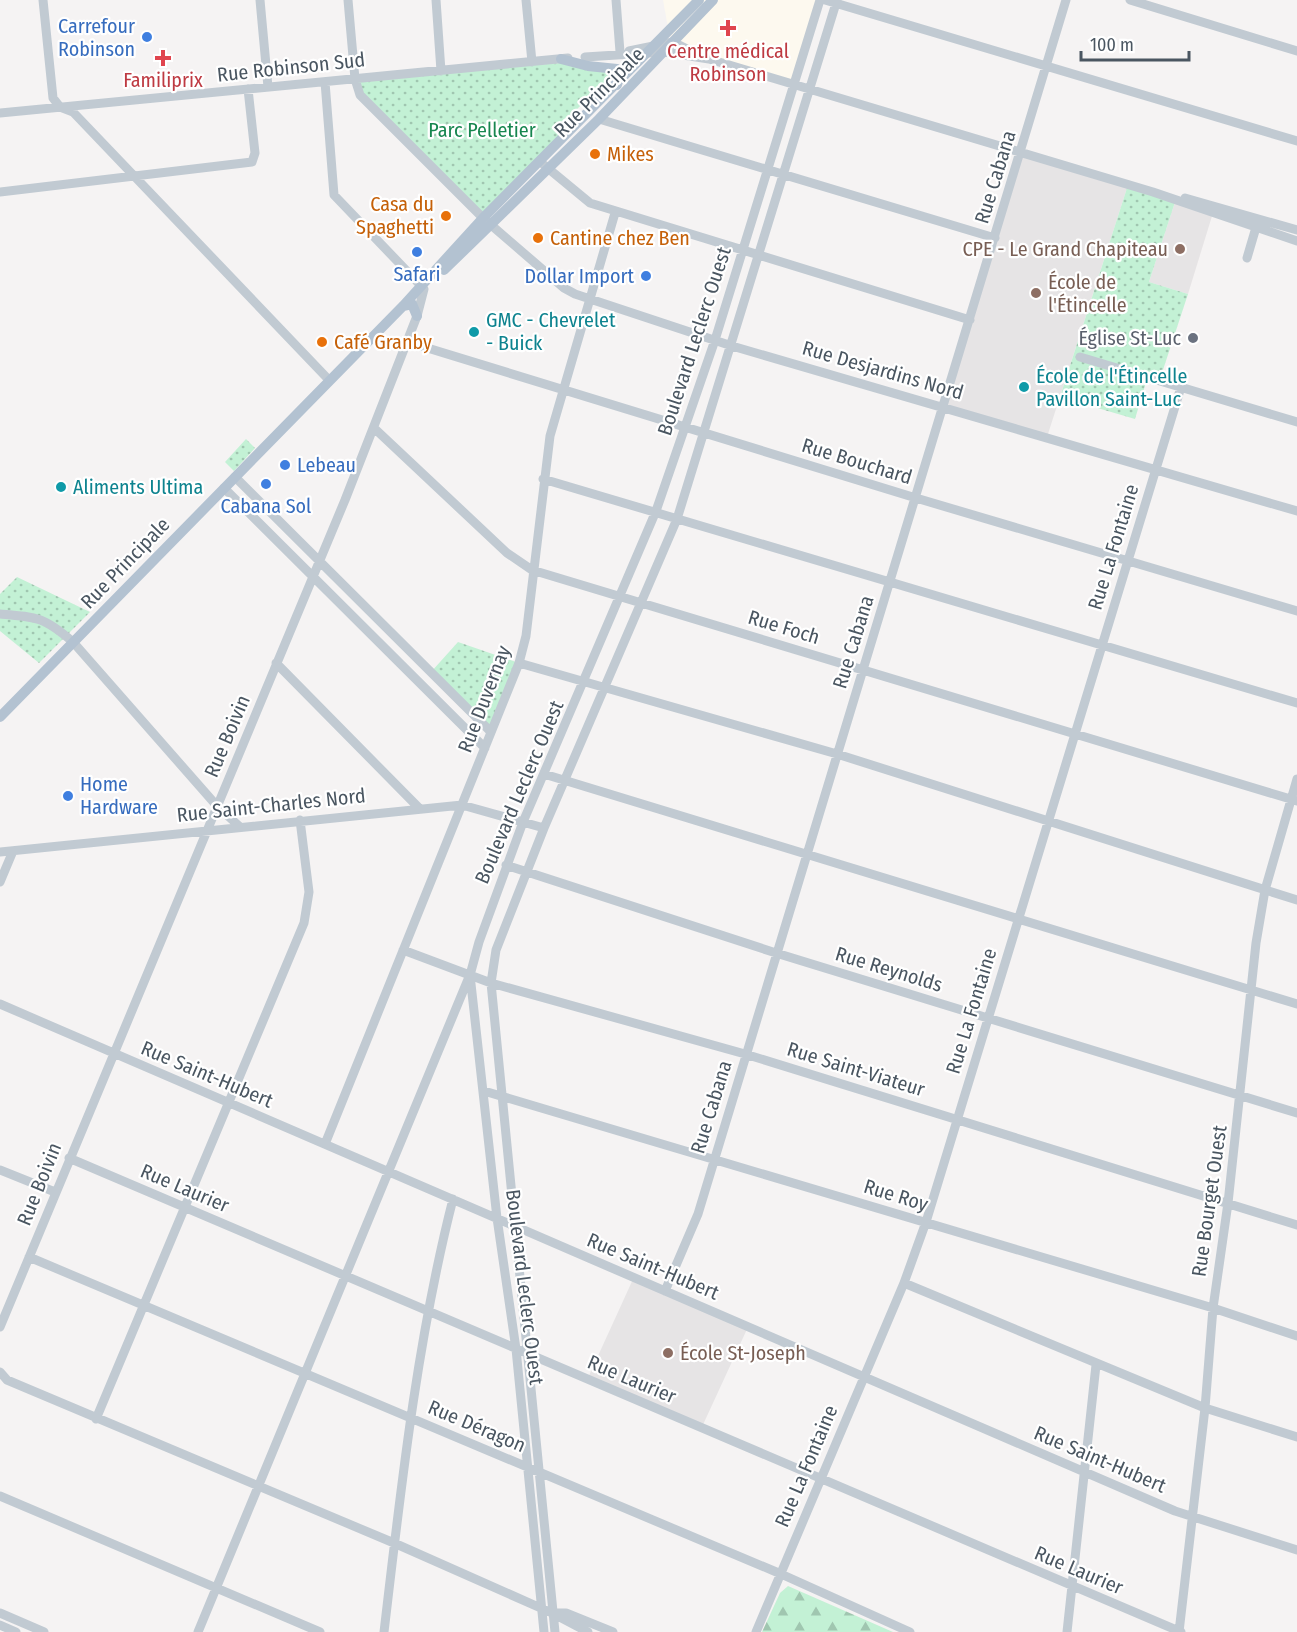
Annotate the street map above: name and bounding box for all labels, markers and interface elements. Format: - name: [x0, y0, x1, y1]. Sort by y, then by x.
- place label: Carrefour Robinson: [58, 14, 135, 61]
- marker: Centre médical Robinson: [719, 19, 737, 37]
- scale bar: [1081, 24, 1189, 62]
- marker: Carrefour Robinson: [140, 30, 154, 44]
- text: 100 m: [1090, 34, 1134, 56]
- place label: Centre médical Robinson: [667, 39, 789, 86]
- street label: Rue Principale: [549, 42, 649, 142]
- street label: Rue Robinson Sud: [216, 47, 366, 87]
- marker: Familiprix: [156, 51, 170, 65]
- place label: Familiprix: [123, 68, 203, 92]
- park label: Parc Pelletier: [428, 118, 536, 142]
- street label: Rue Cabana: [969, 127, 1021, 227]
- place label: Mikes: [607, 142, 654, 166]
- marker: Mikes: [588, 147, 602, 161]
- place label: Casa du Spaghetti: [356, 192, 434, 239]
- marker: Casa du Spaghetti: [439, 209, 453, 223]
- place label: Cantine chez Ben: [550, 226, 690, 250]
- marker: Cantine chez Ben: [531, 231, 545, 245]
- place label: CPE - Le Grand Chapiteau: [962, 237, 1168, 261]
- marker: CPE - Le Grand Chapiteau: [1173, 242, 1187, 256]
- street label: Boulevard Leclerc Ouest: [652, 243, 736, 438]
- marker: Safari: [410, 245, 424, 259]
- place label: Safari: [393, 262, 441, 286]
- place label: Dollar Import: [525, 264, 634, 288]
- marker: Dollar Import: [639, 269, 653, 283]
- place label: École de l'Étincelle: [1048, 270, 1127, 317]
- marker: École de l'Étincelle: [1029, 286, 1043, 300]
- place label: GMC - Chevrelet - Buick: [486, 308, 616, 355]
- marker: GMC - Chevrelet - Buick: [467, 325, 481, 339]
- place label: Église St-Luc: [1079, 326, 1181, 350]
- place label: Café Granby: [334, 330, 432, 354]
- marker: Église St-Luc: [1186, 331, 1200, 345]
- marker: Café Granby: [315, 335, 329, 349]
- street label: Rue Desjardins Nord: [800, 336, 966, 404]
- place label: École de l'Étincelle Pavillon Saint-Luc: [1036, 364, 1187, 411]
- marker: École de l'Étincelle Pavillon Saint-Luc: [1017, 380, 1031, 394]
- street label: Rue Bouchard: [799, 433, 915, 489]
- place label: Lebeau: [297, 453, 356, 477]
- marker: Lebeau: [278, 458, 292, 472]
- place label: Aliments Ultima: [73, 475, 203, 499]
- marker: Cabana Sol: [259, 477, 273, 491]
- marker: Aliments Ultima: [54, 480, 68, 494]
- street label: Rue La Fontaine: [1083, 481, 1143, 613]
- place label: Cabana Sol: [221, 494, 311, 518]
- street label: Rue Principale: [76, 512, 174, 614]
- street label: Rue Cabana: [827, 592, 879, 692]
- street label: Rue Foch: [745, 605, 823, 649]
- street label: Rue Duvernay: [453, 642, 515, 756]
- street label: Rue Boivin: [199, 691, 255, 781]
- street label: Boulevard Leclerc Ouest: [470, 696, 569, 887]
- place label: Home Hardware: [80, 772, 158, 819]
- street label: Rue Saint-Charles Nord: [175, 783, 367, 827]
- marker: Home Hardware: [61, 789, 75, 803]
- street label: Rue Reynolds: [833, 941, 945, 997]
- street label: Rue La Fontaine: [941, 945, 1001, 1077]
- street label: Rue Saint-Hubert: [137, 1035, 277, 1113]
- street label: Rue Saint-Viateur: [784, 1037, 928, 1101]
- street label: Rue Cabana: [685, 1057, 737, 1157]
- street label: Rue Bourget Ouest: [1186, 1123, 1232, 1278]
- street label: Rue Boivin: [12, 1139, 66, 1229]
- street label: Rue Laurier: [137, 1159, 233, 1217]
- street label: Rue Roy: [861, 1174, 931, 1216]
- street label: Boulevard Leclerc Ouest: [501, 1188, 549, 1387]
- street label: Rue Saint-Hubert: [583, 1227, 723, 1305]
- place label: École St-Joseph: [680, 1341, 806, 1365]
- marker: École St-Joseph: [661, 1346, 675, 1360]
- street label: Rue Laurier: [584, 1350, 680, 1408]
- street label: Rue Déragon: [425, 1395, 529, 1457]
- street label: Rue La Fontaine: [770, 1401, 842, 1531]
- street label: Rue Saint-Hubert: [1030, 1420, 1170, 1498]
- street label: Rue Laurier: [1031, 1541, 1127, 1599]

